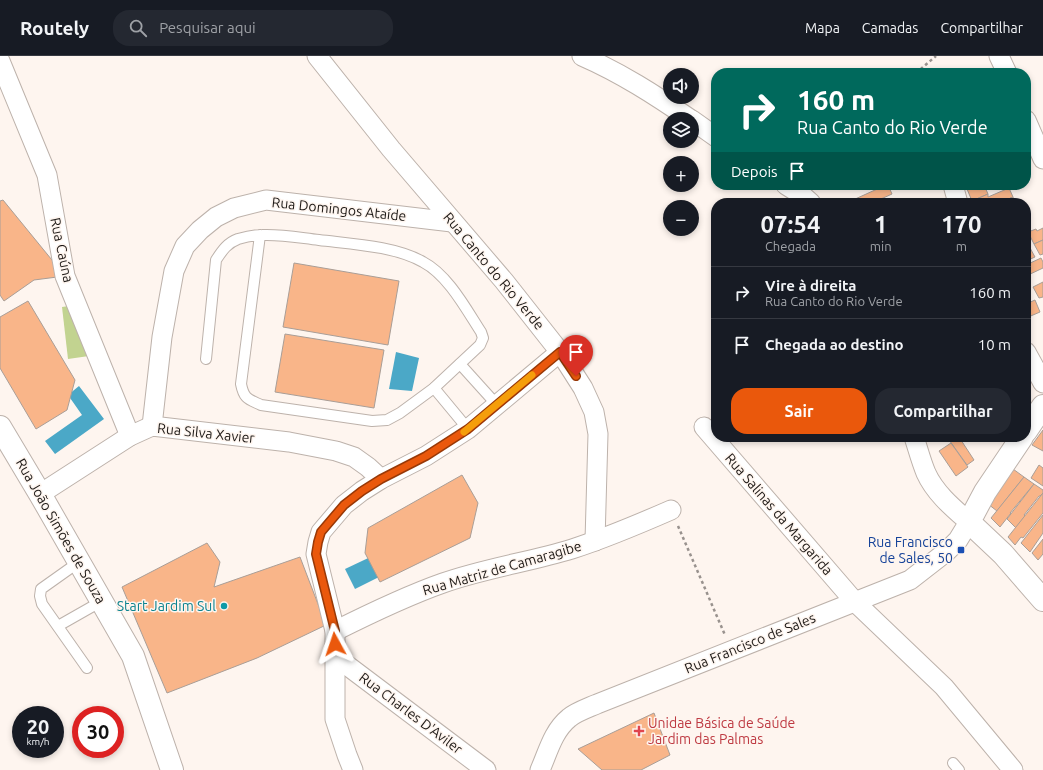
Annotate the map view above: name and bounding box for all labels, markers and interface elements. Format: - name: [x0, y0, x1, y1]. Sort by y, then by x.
- search box: [113, 10, 393, 46]
- text: Routely: [20, 17, 89, 39]
- icon: search: [127, 17, 149, 39]
- text: Pesquisar aqui: [159, 19, 256, 36]
- text: Mapa: [805, 20, 840, 36]
- text: Camadas: [862, 20, 918, 36]
- text: Compartilhar: [940, 20, 1023, 36]
- map controls: [663, 68, 699, 236]
- button: sound: [663, 68, 699, 104]
- icon: right: [731, 84, 783, 136]
- text: 160 m: [797, 84, 875, 115]
- button: layers: [663, 112, 699, 148]
- text: Rua Canto do Rio Verde: [797, 117, 988, 137]
- button: +: [663, 156, 699, 192]
- icon: arrive: [786, 160, 808, 182]
- text: Depois: [731, 163, 778, 180]
- street label: Rua Domingos Ataíde: [271, 194, 407, 224]
- button: −: [663, 200, 699, 236]
- street label: Rua Canto do Rio Verde: [440, 209, 548, 333]
- text: 07:54: [760, 211, 820, 238]
- text: 1: [874, 211, 887, 238]
- text: 170: [941, 211, 982, 238]
- street label: Rua Caúna: [47, 216, 77, 284]
- text: Chegada: [765, 239, 816, 253]
- text: min: [870, 239, 892, 253]
- text: m: [956, 239, 967, 253]
- text: Vire à direita: [765, 277, 857, 294]
- icon: right: [731, 282, 753, 304]
- text: 160 m: [969, 284, 1011, 301]
- text: Rua Canto do Rio Verde: [765, 294, 903, 308]
- icon: arrive: [731, 334, 753, 356]
- pin: [559, 335, 593, 376]
- text: Chegada ao destino: [765, 336, 904, 353]
- text: 10 m: [978, 336, 1011, 353]
- icon: arrive: [565, 341, 587, 363]
- button: Sair: [731, 388, 867, 434]
- button: Compartilhar: [875, 388, 1011, 434]
- street label: Rua Silva Xavier: [157, 420, 256, 446]
- street label: Rua Salinas da Margarida: [722, 450, 836, 578]
- street label: Rua João Simões de Souza: [13, 456, 109, 606]
- place label: Rua Francisco de Sales, 50: [868, 534, 953, 566]
- street label: Rua Matriz de Camaragibe: [421, 538, 583, 598]
- marker: Rua Francisco de Sales, 50: [956, 545, 966, 555]
- place label: Start Jardim Sul: [117, 598, 216, 614]
- marker: Start Jardim Sul: [219, 601, 229, 611]
- street label: Rua Francisco de Sales: [682, 609, 818, 677]
- position arrow: [314, 623, 356, 665]
- street label: Rua Charles D'Aviler: [356, 669, 466, 757]
- speed limit sign: 30: [72, 706, 124, 758]
- text: 20: [27, 715, 49, 738]
- place label: Unidae Básica de Saúde Jardim das Palmas: [648, 715, 795, 747]
- marker: Unidae Básica de Saúde Jardim das Palmas: [633, 725, 645, 737]
- text: km/h: [26, 736, 50, 747]

